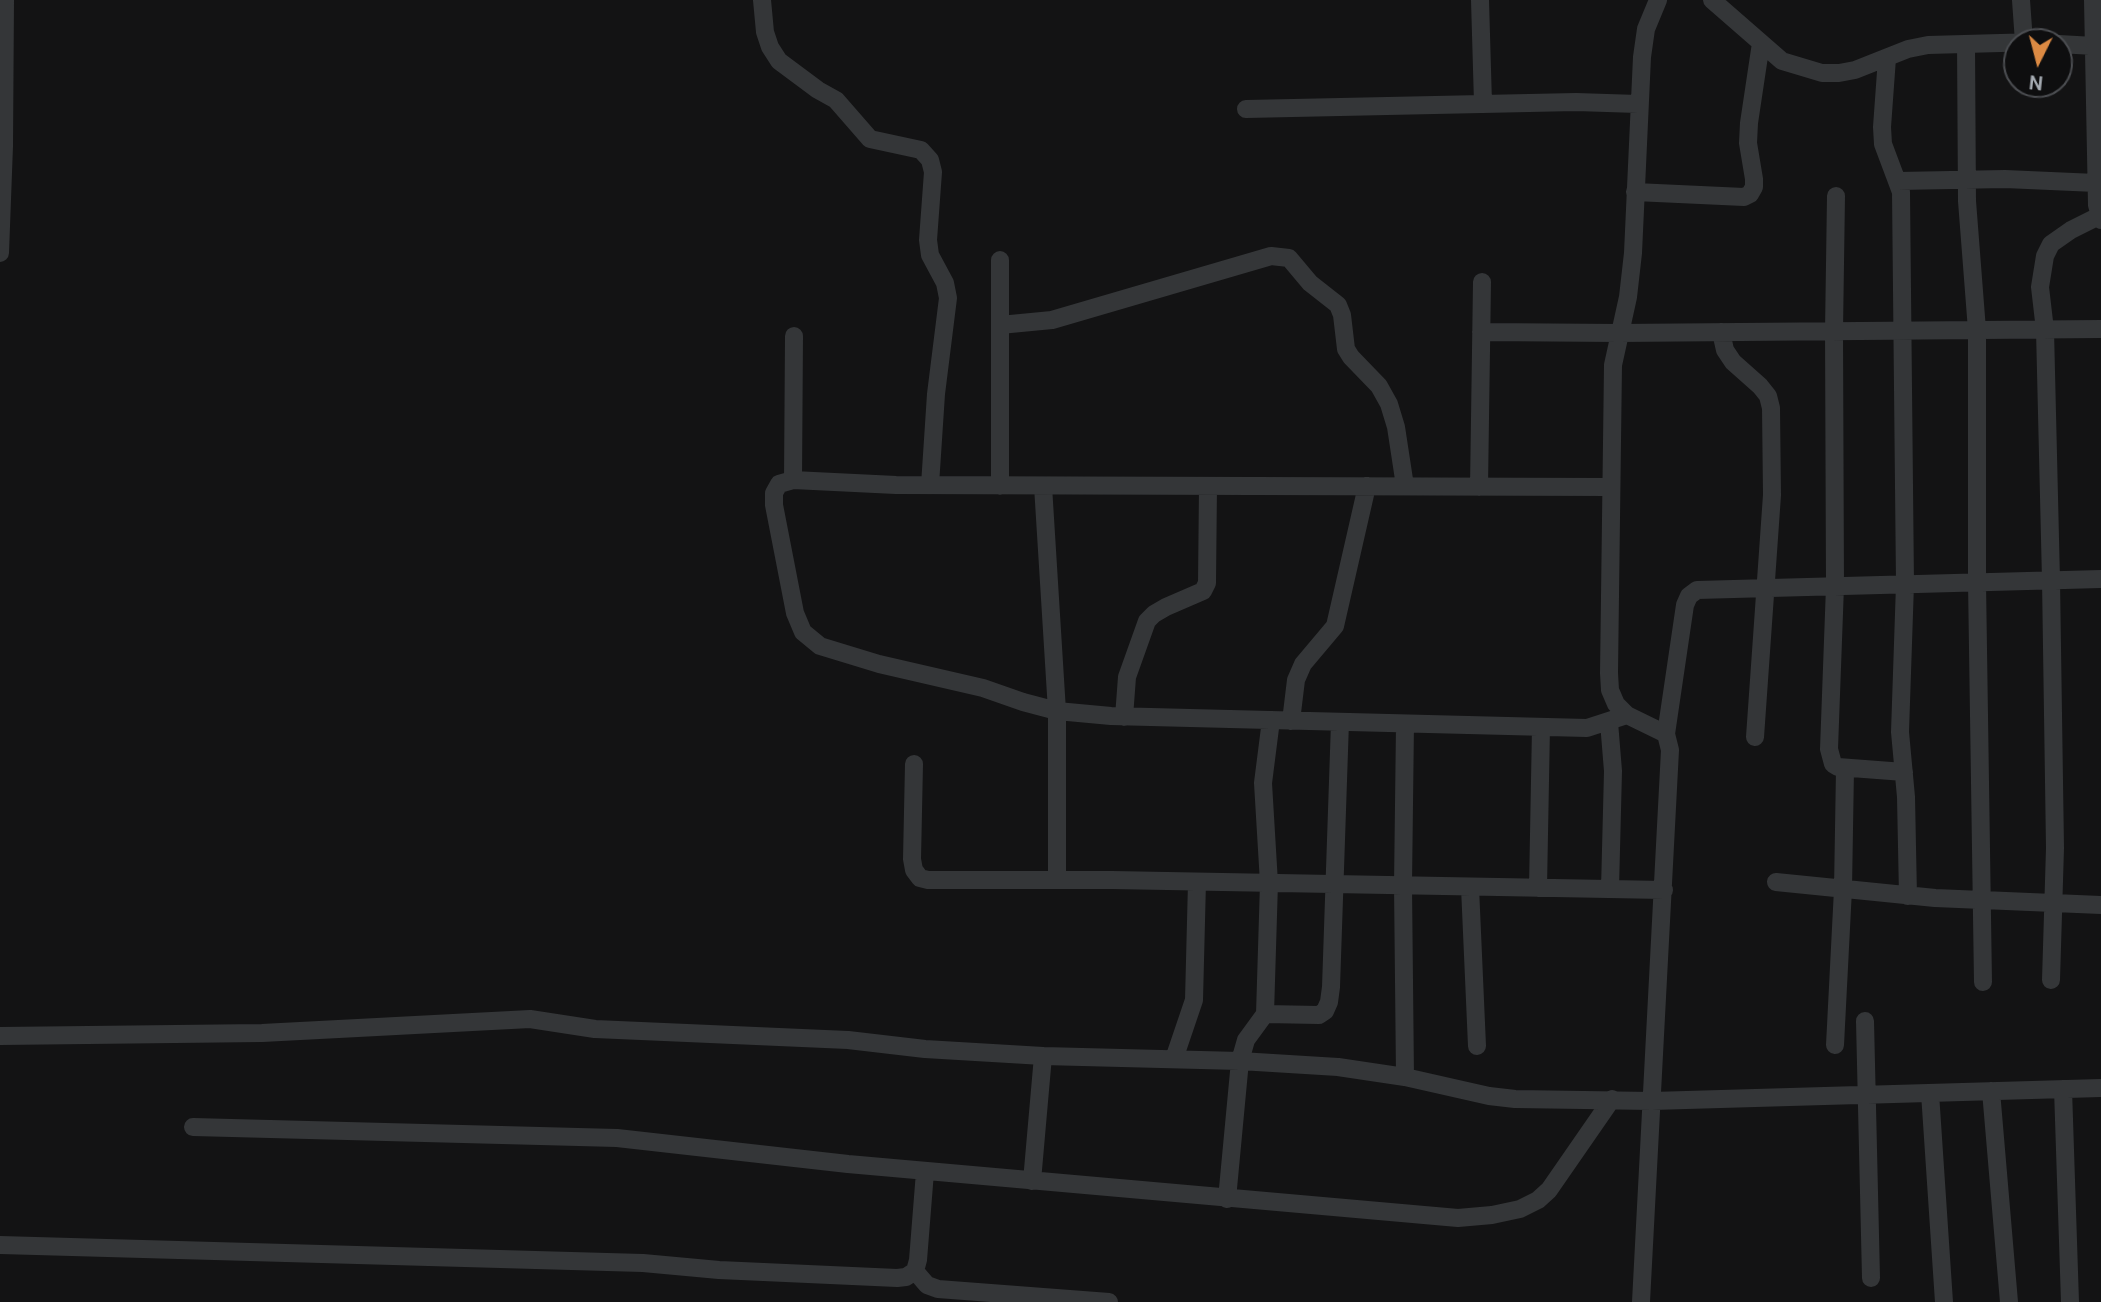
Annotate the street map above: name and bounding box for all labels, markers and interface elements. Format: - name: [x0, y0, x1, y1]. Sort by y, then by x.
- north arrow: [2003, 28, 2073, 98]
- text: N: [2028, 69, 2044, 96]

